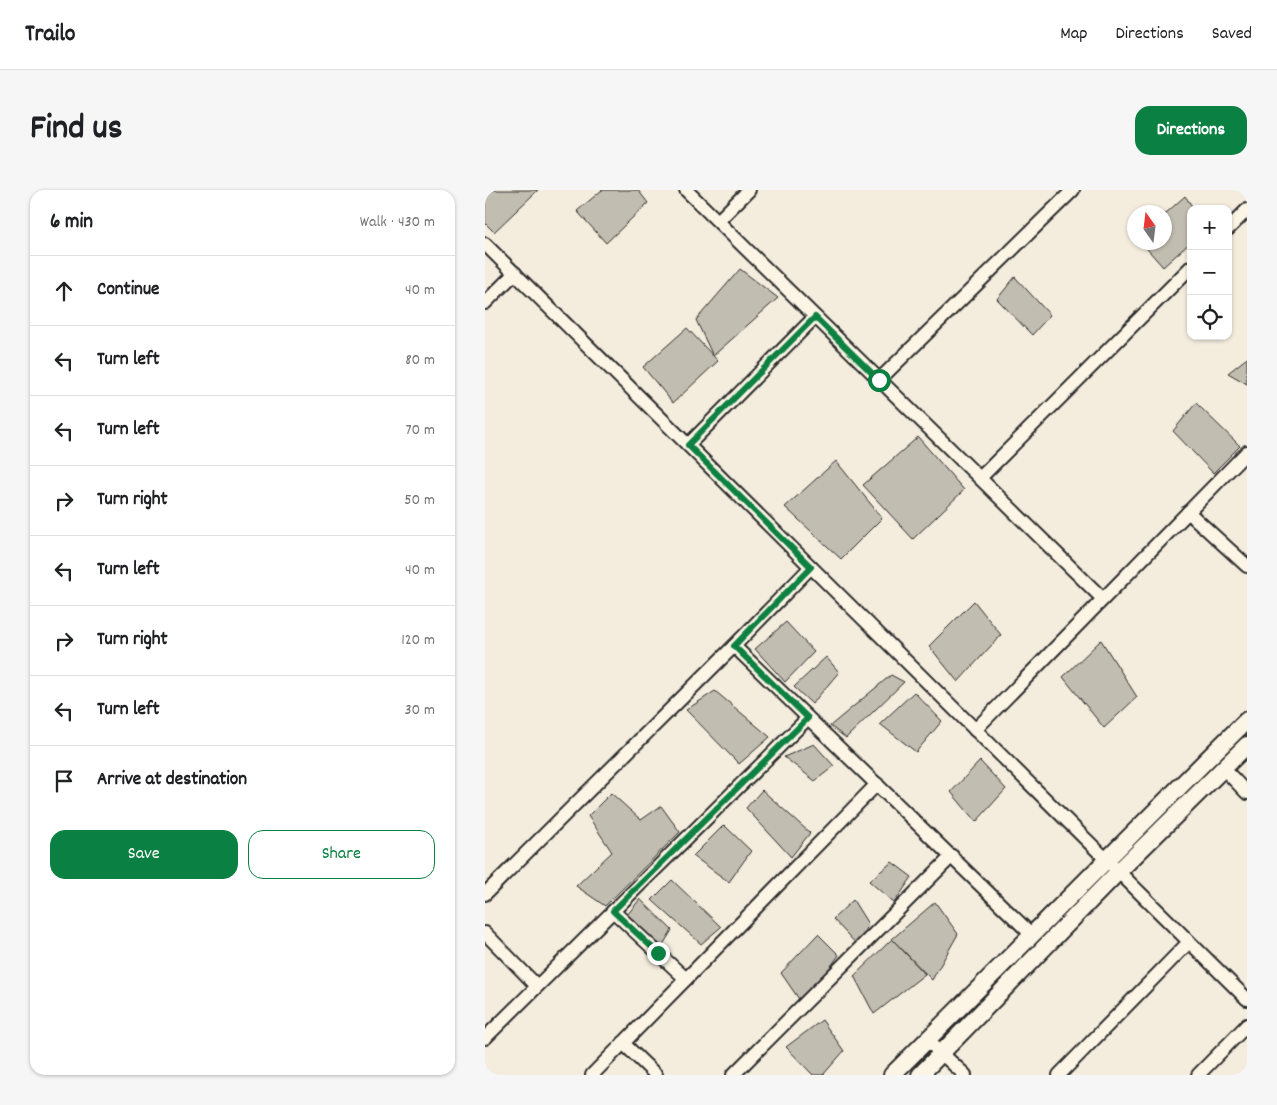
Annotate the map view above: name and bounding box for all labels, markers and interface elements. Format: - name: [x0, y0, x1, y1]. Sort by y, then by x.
- text: Trailo: [25, 18, 76, 52]
- text: Map: [1060, 22, 1087, 47]
- text: Directions: [1115, 22, 1184, 47]
- text: Saved: [1212, 22, 1252, 47]
- text: Find us: [30, 105, 122, 155]
- button: Directions: [1135, 106, 1247, 155]
- north arrow: [1127, 205, 1172, 250]
- map controls: [1187, 205, 1232, 340]
- button: +: [1187, 205, 1232, 250]
- text: 6 min: [50, 208, 93, 238]
- text: Walk · 430 m: [360, 211, 435, 234]
- button: −: [1187, 250, 1232, 295]
- icon: ahead: [50, 277, 78, 305]
- text: Continue: [97, 277, 159, 304]
- text: 40 m: [405, 279, 435, 302]
- button: locate: [1187, 295, 1232, 340]
- icon: left: [50, 347, 78, 375]
- text: Turn left: [97, 347, 160, 374]
- text: 80 m: [405, 349, 435, 372]
- route start: [868, 369, 891, 392]
- icon: left: [50, 417, 78, 445]
- text: Turn left: [97, 417, 160, 444]
- text: 70 m: [405, 419, 435, 442]
- icon: right: [50, 487, 78, 515]
- text: Turn right: [97, 487, 168, 514]
- text: 50 m: [404, 489, 435, 512]
- icon: left: [50, 557, 78, 585]
- text: Turn left: [97, 557, 160, 584]
- text: 40 m: [405, 559, 435, 582]
- icon: right: [50, 627, 78, 655]
- text: Turn right: [97, 627, 168, 654]
- text: 120 m: [401, 629, 435, 652]
- icon: left: [50, 697, 78, 725]
- text: Turn left: [97, 697, 160, 724]
- text: 30 m: [405, 699, 435, 722]
- icon: arrive: [50, 767, 78, 795]
- text: Arrive at destination: [97, 767, 247, 794]
- button: Save: [50, 830, 238, 879]
- button: Share: [248, 830, 435, 879]
- route end: [647, 942, 670, 965]

